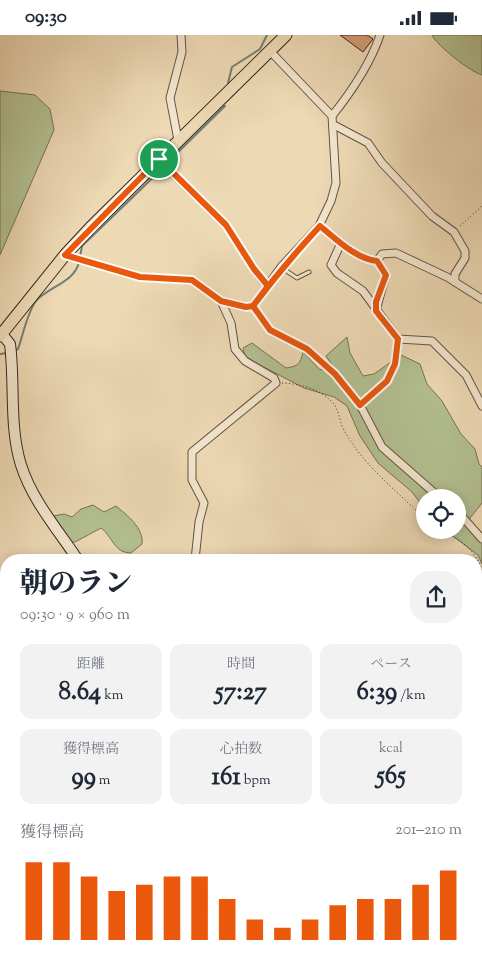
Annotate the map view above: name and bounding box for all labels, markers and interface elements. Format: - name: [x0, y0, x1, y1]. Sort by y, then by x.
- text: 09:30: [25, 4, 67, 31]
- pin: [138, 138, 180, 180]
- icon: arrive: [145, 145, 173, 173]
- map controls: [416, 489, 466, 539]
- button: locate: [416, 489, 466, 539]
- text: 朝のラン: [20, 565, 132, 605]
- button: share: [410, 571, 462, 623]
- text: 09:30 · 9 × 960 m: [20, 604, 130, 627]
- text: 距離: [77, 655, 105, 675]
- text: 時間: [227, 655, 255, 675]
- text: ペース: [370, 655, 412, 675]
- text: 8.64: [59, 675, 101, 711]
- text: 57:27: [215, 675, 267, 711]
- text: 6:39: [357, 675, 397, 711]
- text: km: [101, 686, 123, 706]
- text: /km: [397, 686, 426, 706]
- text: kcal: [379, 739, 403, 759]
- text: 獲得標高: [63, 740, 119, 760]
- text: 心拍数: [220, 740, 262, 760]
- text: 565: [376, 759, 406, 795]
- text: 99: [72, 760, 96, 796]
- text: 161: [211, 760, 241, 796]
- text: m: [96, 771, 110, 791]
- text: bpm: [241, 771, 271, 791]
- text: 201–210 m: [395, 819, 462, 842]
- text: 獲得標高: [20, 822, 84, 845]

